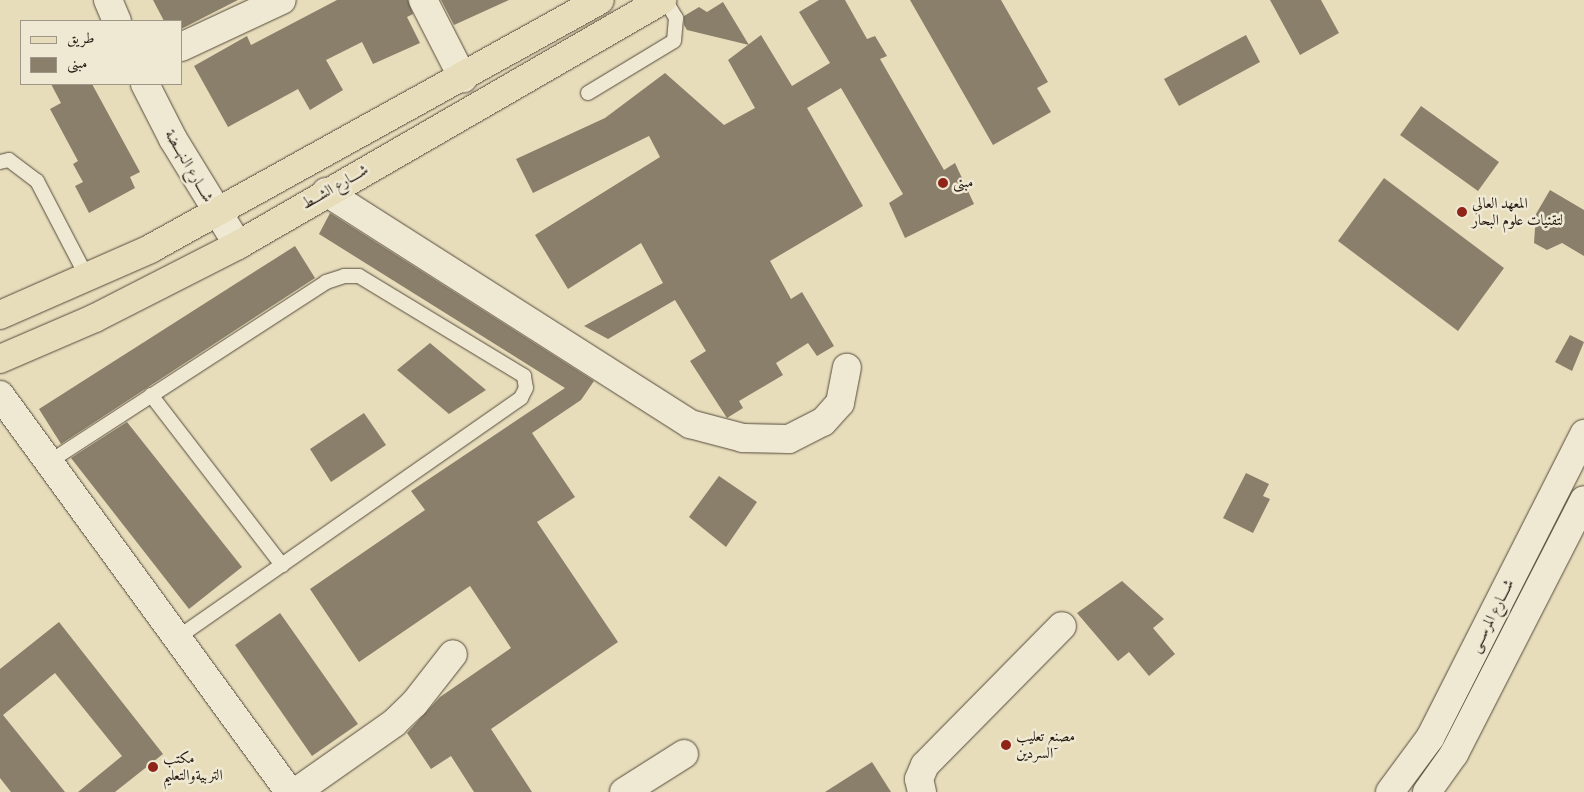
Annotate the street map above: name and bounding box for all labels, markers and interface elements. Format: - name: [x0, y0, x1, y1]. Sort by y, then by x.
- legend: [20, 20, 182, 85]
- text: طريق: [67, 29, 94, 47]
- text: مبنى: [67, 54, 87, 72]
- street label: شــــارع الـنهـــضة: [161, 127, 217, 205]
- street label: شــــارع الشـــط: [298, 161, 372, 213]
- place label: مبنى: [953, 174, 973, 192]
- marker: مبنى: [937, 177, 949, 189]
- place label: المعهد العالي لتقنيات علوم البحار: [1472, 194, 1563, 229]
- marker: المعهد العالي لتقنيات علوم البحار: [1456, 206, 1468, 218]
- street label: شــــارع المرســـى: [1466, 576, 1518, 656]
- place label: مصنع تعليب السردين: [1016, 727, 1075, 762]
- marker: مصنع تعليب السردين: [1000, 739, 1012, 751]
- place label: مكتب التربيةوالتعليم: [163, 749, 223, 784]
- marker: مكتب التربيةوالتعليم: [147, 761, 159, 773]

